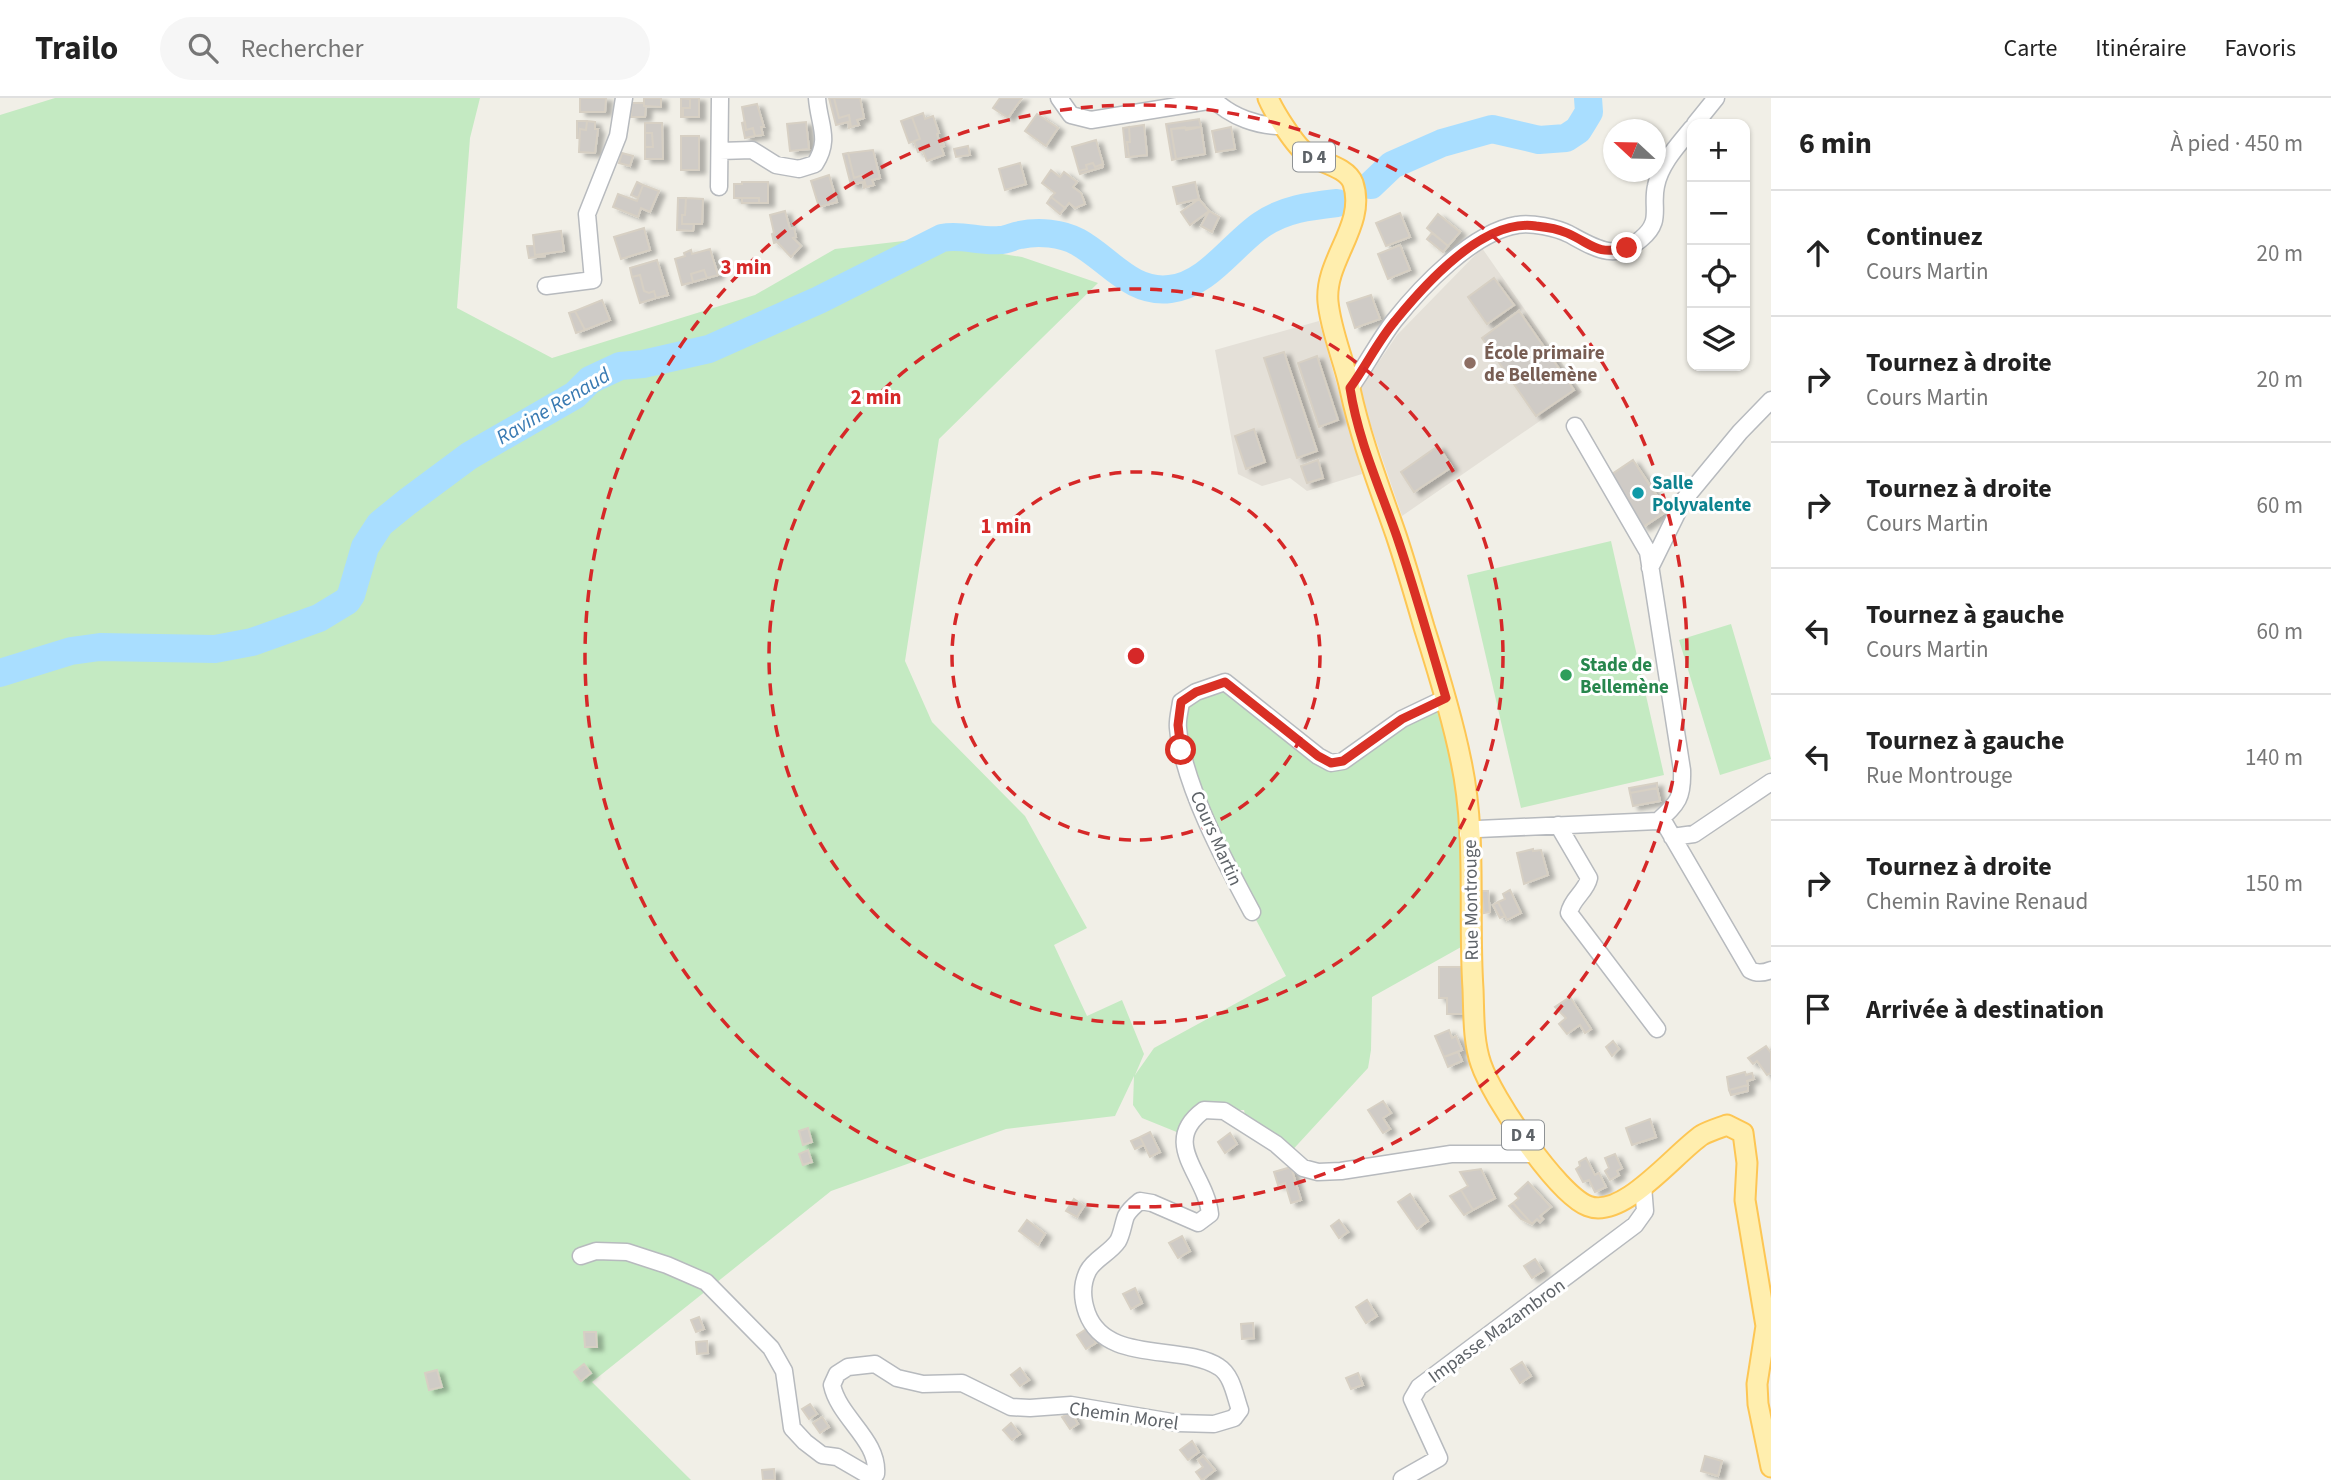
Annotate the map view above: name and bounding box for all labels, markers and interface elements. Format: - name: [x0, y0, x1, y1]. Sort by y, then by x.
- search box: [160, 17, 650, 80]
- text: Trailo: [35, 25, 118, 72]
- icon: search: [184, 29, 222, 67]
- text: Rechercher: [240, 30, 363, 67]
- text: Carte: [2003, 31, 2057, 66]
- text: Itinéraire: [2095, 31, 2186, 66]
- text: Favoris: [2224, 31, 2296, 66]
- north arrow: [1603, 119, 1666, 182]
- map controls: [1687, 119, 1750, 371]
- button: +: [1687, 119, 1750, 182]
- text: 6 min: [1799, 122, 1872, 165]
- text: À pied · 450 m: [2170, 127, 2303, 160]
- road number: D 4: [1293, 142, 1335, 172]
- button: −: [1687, 182, 1750, 245]
- text: Continuez: [1866, 218, 1982, 255]
- route end: [1611, 232, 1642, 263]
- icon: ahead: [1799, 234, 1837, 272]
- text: 20 m: [2256, 237, 2303, 270]
- button: locate: [1687, 245, 1750, 308]
- text: 3 min: [720, 252, 772, 282]
- text: Cours Martin: [1866, 255, 1989, 288]
- button: layers: [1687, 308, 1750, 371]
- place label: École primaire de Bellemène: [1484, 340, 1605, 389]
- text: Tournez à droite: [1866, 344, 2052, 381]
- marker: École primaire de Bellemène: [1462, 355, 1478, 371]
- water label: Ravine Renaud: [490, 360, 616, 452]
- icon: right: [1799, 360, 1837, 398]
- text: 20 m: [2256, 363, 2303, 396]
- text: Cours Martin: [1866, 381, 1989, 414]
- text: 2 min: [850, 382, 902, 412]
- place label: Salle Polyvalente: [1652, 470, 1751, 519]
- text: Tournez à droite: [1866, 470, 2052, 507]
- marker: Salle Polyvalente: [1630, 485, 1646, 501]
- icon: right: [1799, 486, 1837, 524]
- text: 60 m: [2256, 489, 2303, 522]
- text: Cours Martin: [1866, 507, 1989, 540]
- text: 1 min: [980, 511, 1032, 541]
- text: Tournez à gauche: [1866, 596, 2065, 633]
- icon: left: [1799, 612, 1837, 650]
- text: 60 m: [2256, 615, 2303, 648]
- text: Cours Martin: [1866, 633, 1989, 666]
- centre of rings: [1124, 644, 1148, 668]
- place label: Stade de Bellemène: [1580, 652, 1669, 701]
- marker: Stade de Bellemène: [1558, 667, 1574, 683]
- text: Tournez à gauche: [1866, 722, 2065, 759]
- route start: [1165, 734, 1196, 765]
- icon: left: [1799, 738, 1837, 776]
- text: 140 m: [2245, 741, 2303, 774]
- text: Rue Montrouge: [1866, 759, 2013, 792]
- street label: Cours Martin: [1183, 787, 1249, 890]
- street label: Rue Montrouge: [1457, 839, 1486, 961]
- text: Tournez à droite: [1866, 848, 2052, 885]
- icon: right: [1799, 864, 1837, 902]
- text: 150 m: [2245, 867, 2303, 900]
- text: Chemin Ravine Renaud: [1866, 885, 2088, 918]
- icon: arrive: [1799, 990, 1837, 1028]
- text: Arrivée à destination: [1866, 991, 2104, 1028]
- road number: D 4: [1502, 1120, 1544, 1150]
- street label: Impasse Mazambron: [1423, 1272, 1571, 1390]
- street label: Chemin Morel: [1067, 1395, 1180, 1438]

